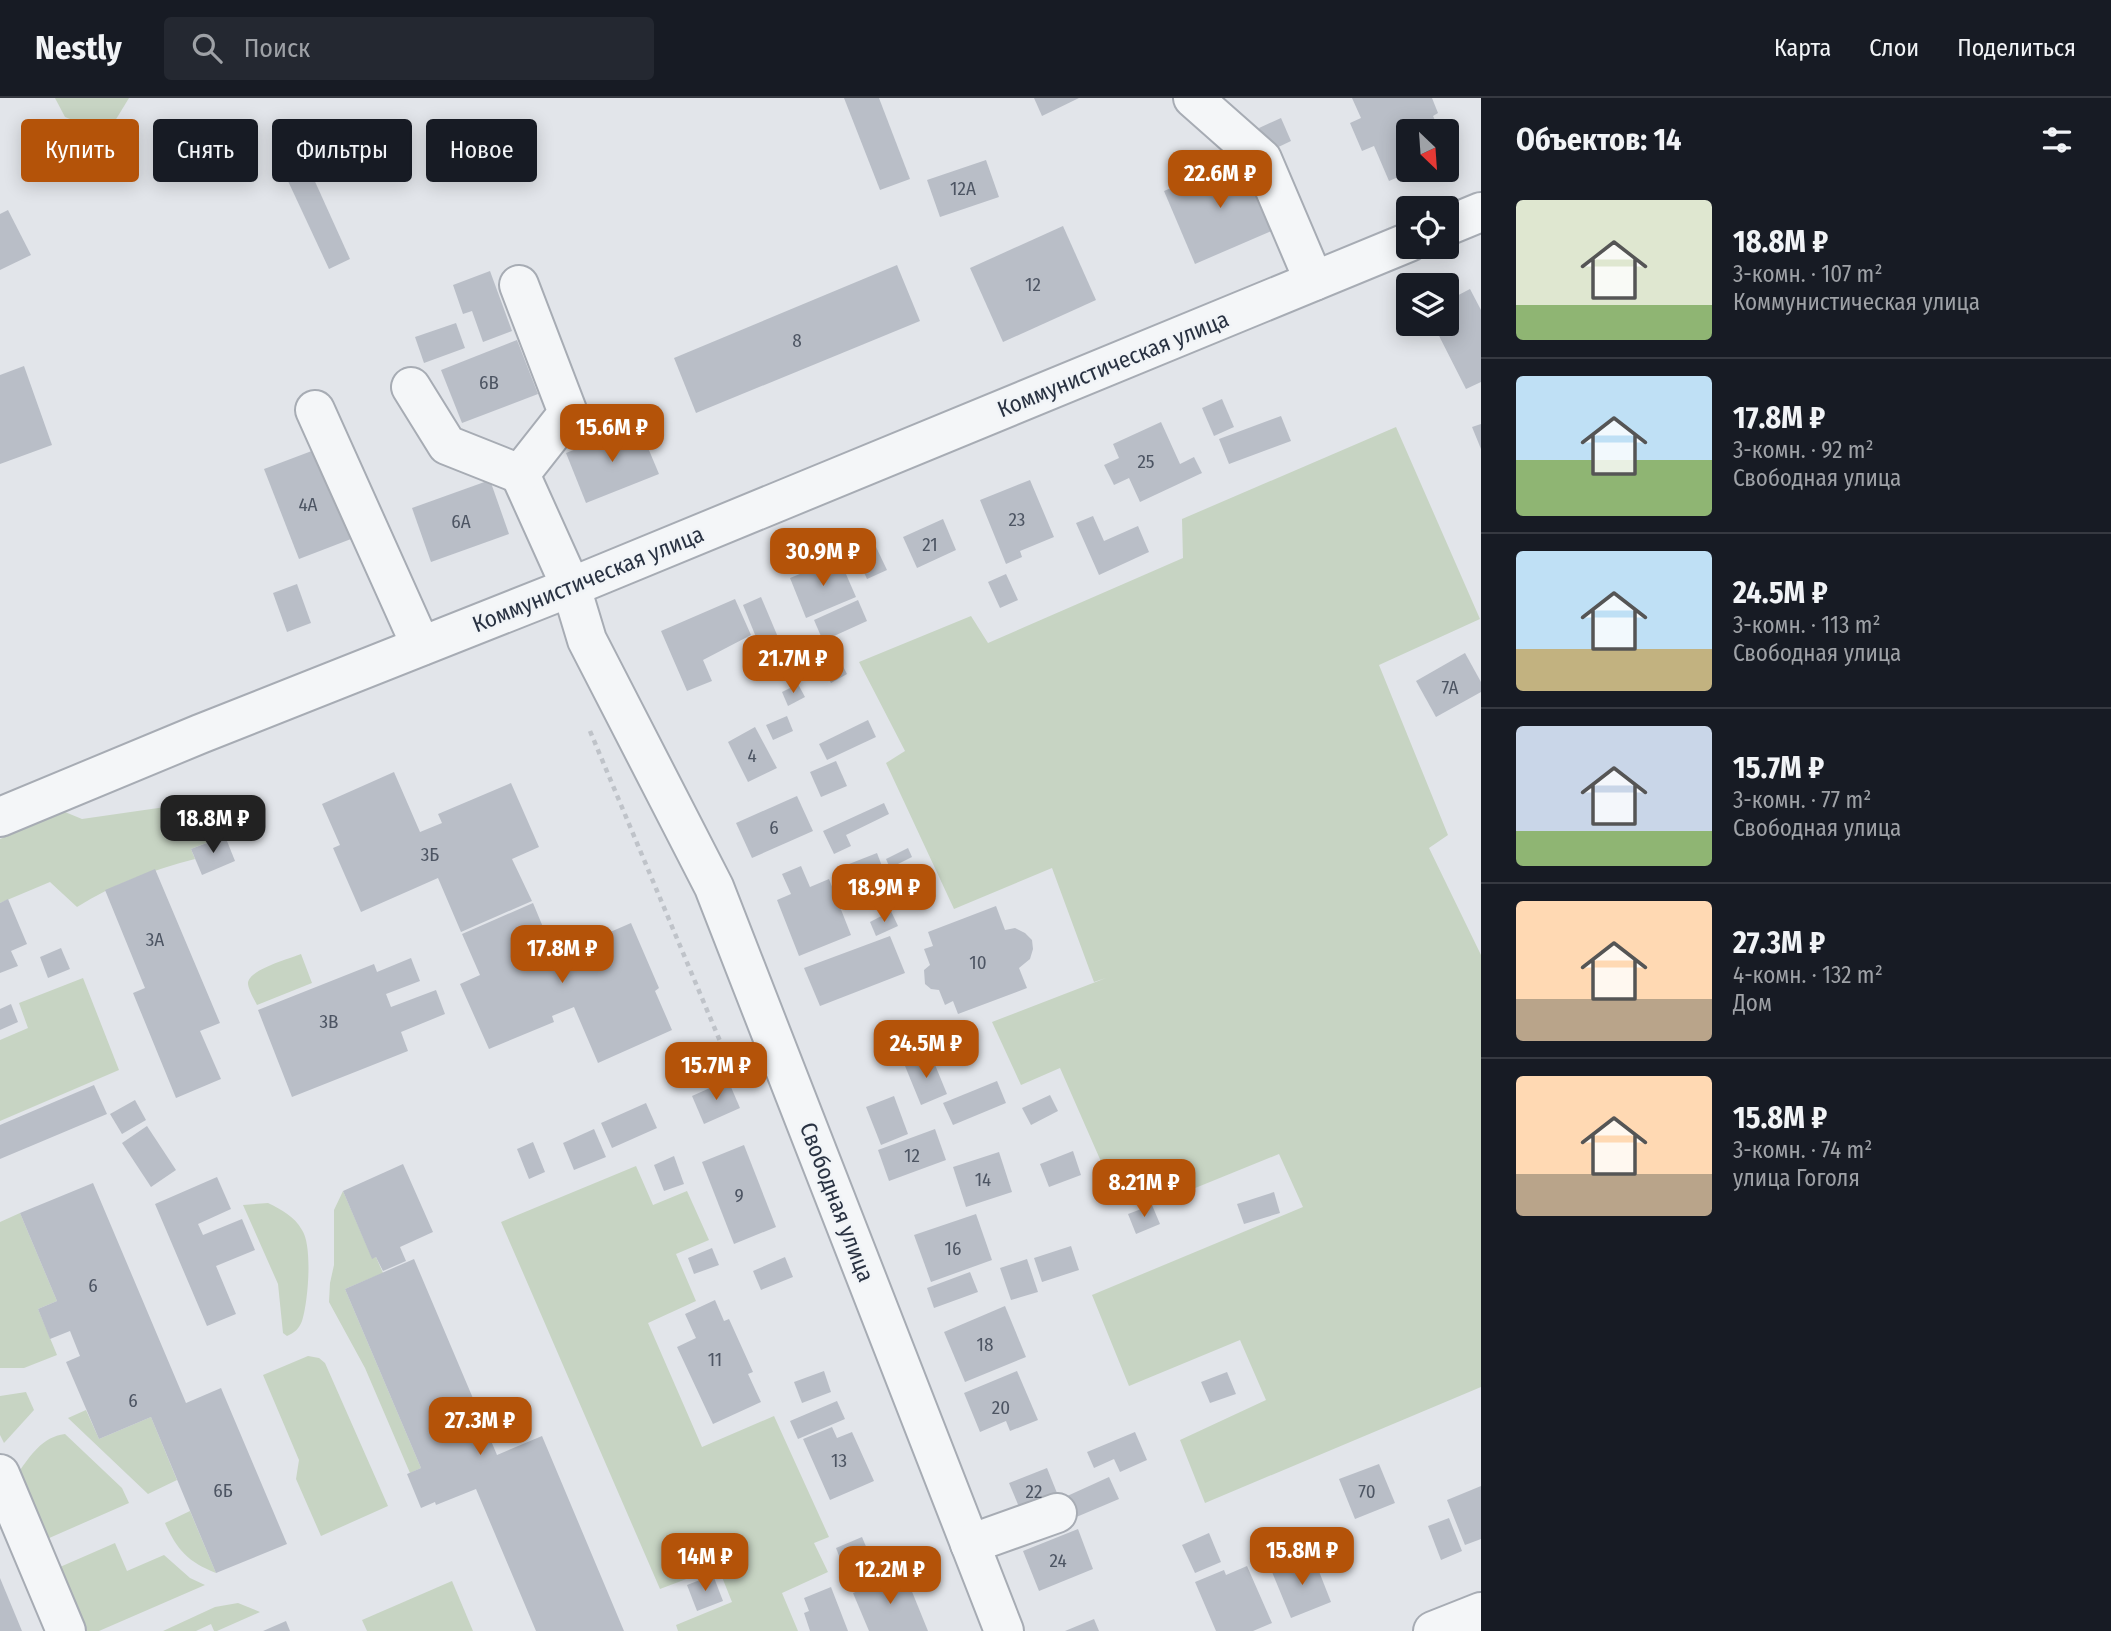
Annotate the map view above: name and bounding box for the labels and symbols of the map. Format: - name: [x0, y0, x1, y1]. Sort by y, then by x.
- north arrow: [1396, 119, 1460, 182]
- pin: 22.6M ₽: [1155, 150, 1285, 210]
- house number: 12А: [950, 177, 976, 200]
- house number: 12: [1025, 273, 1041, 296]
- street label: Коммунистическая улица: [993, 305, 1233, 423]
- house number: 8: [792, 329, 802, 352]
- house number: 6В: [479, 371, 499, 394]
- pin: 15.6M ₽: [547, 404, 677, 464]
- house number: 25: [1137, 450, 1155, 473]
- house number: 4А: [298, 493, 318, 516]
- house number: 23: [1009, 508, 1025, 531]
- house number: 6А: [451, 510, 471, 533]
- street label: Коммунистическая улица: [468, 520, 708, 638]
- pin: 30.9M ₽: [758, 528, 888, 588]
- house number: 21: [922, 533, 938, 556]
- pin: 21.7M ₽: [728, 636, 858, 695]
- house number: 7А: [1441, 676, 1459, 699]
- house number: 4: [747, 744, 757, 767]
- pin: 18.8M ₽: [148, 796, 278, 855]
- house number: 6: [769, 816, 779, 839]
- house number: 3Б: [421, 843, 439, 866]
- pin: 18.9M ₽: [819, 864, 949, 924]
- pin: 17.8M ₽: [497, 926, 627, 985]
- house number: 3А: [146, 928, 164, 951]
- house number: 10: [969, 951, 987, 974]
- house number: 3В: [320, 1010, 338, 1033]
- pin: 24.5M ₽: [861, 1020, 991, 1080]
- pin: 15.7M ₽: [651, 1042, 781, 1102]
- street label: Свободная улица: [794, 1118, 880, 1286]
- house number: 12: [904, 1144, 920, 1167]
- pin: 8.21M ₽: [1079, 1160, 1209, 1219]
- house number: 14: [975, 1168, 991, 1191]
- house number: 9: [734, 1184, 744, 1207]
- house number: 16: [945, 1237, 961, 1260]
- house number: 6: [88, 1274, 98, 1297]
- house number: 18: [977, 1333, 993, 1356]
- house number: 11: [708, 1348, 722, 1371]
- house number: 6: [128, 1389, 138, 1412]
- house number: 20: [992, 1396, 1010, 1419]
- pin: 27.3M ₽: [415, 1398, 545, 1457]
- house number: 13: [831, 1449, 847, 1472]
- house number: 6Б: [213, 1479, 233, 1502]
- house number: 22: [1026, 1480, 1042, 1503]
- house number: 70: [1358, 1480, 1376, 1503]
- pin: 15.8M ₽: [1237, 1528, 1367, 1587]
- pin: 14M ₽: [656, 1534, 754, 1593]
- pin: 12.2M ₽: [825, 1546, 955, 1606]
- house number: 24: [1049, 1549, 1067, 1572]

